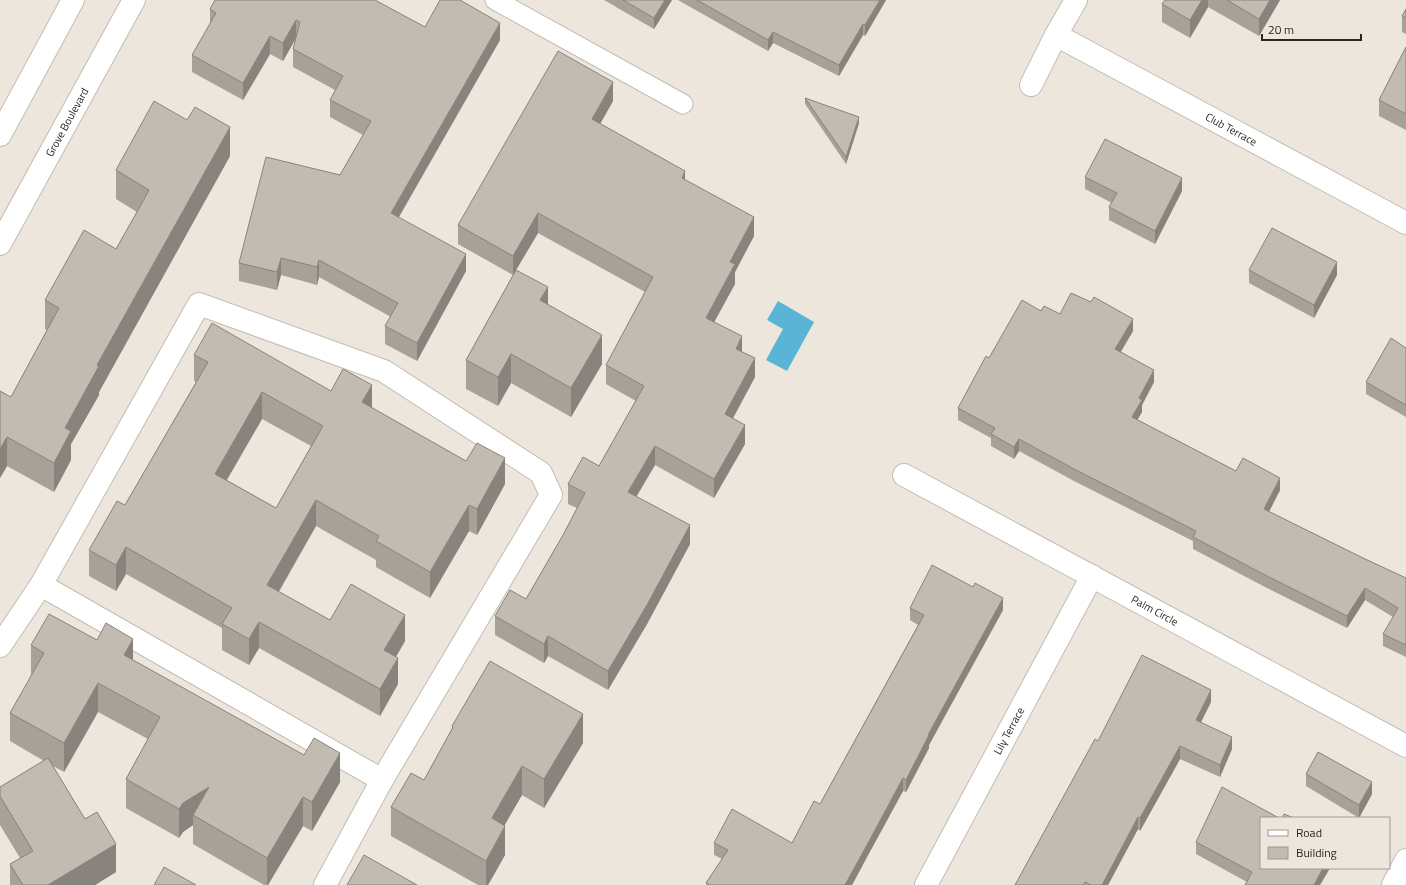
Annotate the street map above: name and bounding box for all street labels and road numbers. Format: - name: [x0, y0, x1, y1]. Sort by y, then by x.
- street label: Grove Boulevard: [42, 85, 92, 159]
- street label: Club Terrace: [1203, 109, 1260, 150]
- street label: Palm Circle: [1128, 591, 1181, 630]
- street label: Lily Terrace: [990, 704, 1028, 757]

